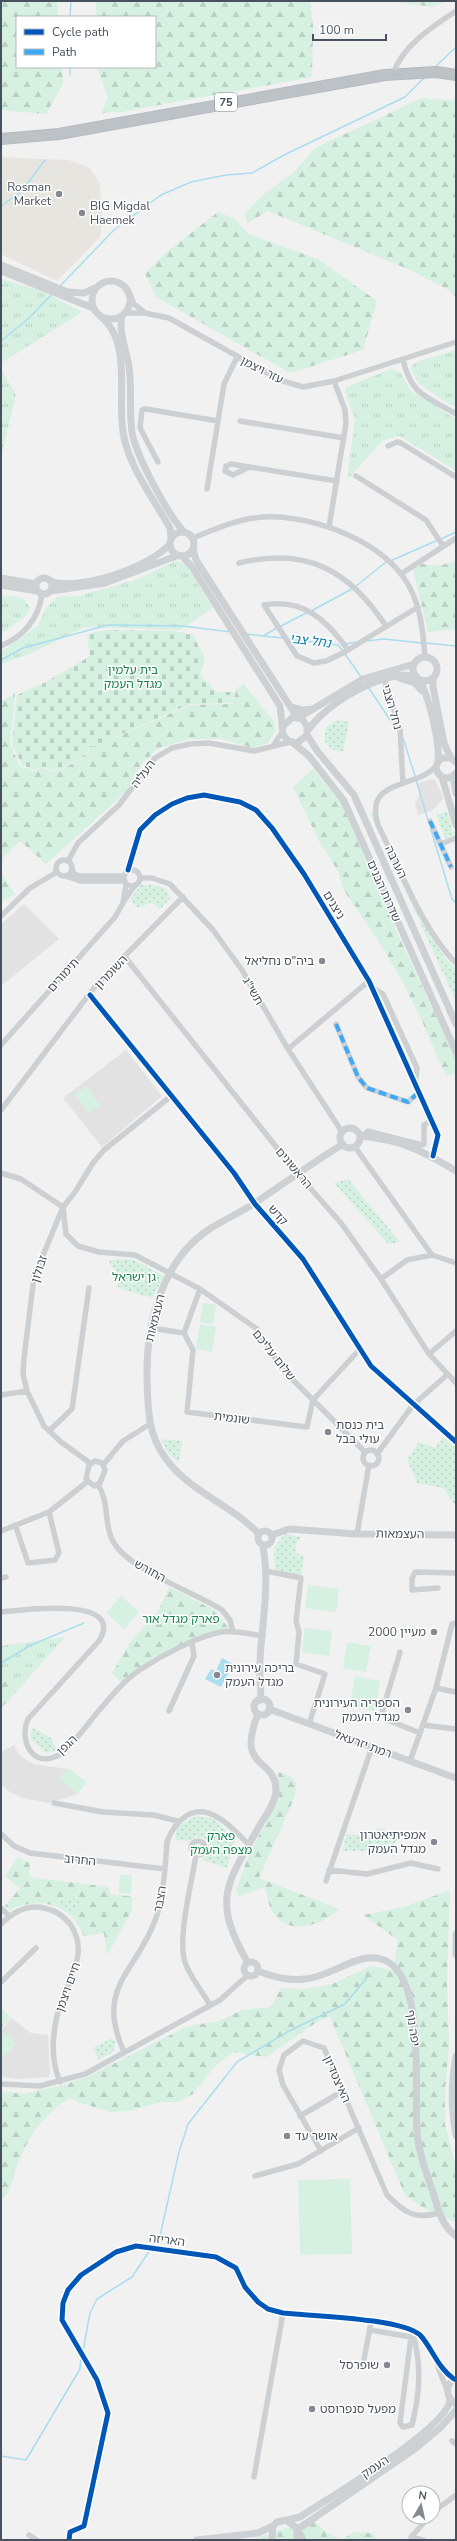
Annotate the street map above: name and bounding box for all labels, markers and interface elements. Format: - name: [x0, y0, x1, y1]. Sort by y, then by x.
- legend: [16, 16, 156, 68]
- scale bar: [313, 16, 386, 42]
- text: 100 m: [319, 22, 354, 38]
- text: Cycle path: [52, 24, 109, 40]
- text: Path: [52, 44, 77, 60]
- road number: 75: [215, 93, 237, 111]
- place label: Rosman Market: [7, 179, 52, 209]
- marker: Rosman Market: [54, 189, 64, 199]
- place label: BIG Migdal Haemek: [90, 198, 150, 228]
- marker: BIG Migdal Haemek: [77, 208, 87, 218]
- street label: עזר ויצמן: [238, 352, 286, 388]
- water label: נחל צבי: [288, 630, 333, 653]
- park label: בית עלמין מגדל העמק: [104, 662, 162, 692]
- street label: נחל הצבי: [378, 683, 406, 731]
- street label: העליה: [127, 757, 159, 791]
- street label: הערבה: [381, 843, 411, 881]
- street label: שדרות הבנים: [363, 858, 405, 924]
- street label: ניצנים: [319, 888, 349, 922]
- street label: השומרון: [91, 951, 131, 993]
- place label: ביה"ס נחליאל: [245, 953, 314, 969]
- street label: תימורים: [43, 955, 83, 995]
- marker: ביה"ס נחליאל: [317, 956, 327, 966]
- street label: תשי"ג: [239, 974, 267, 1008]
- street label: הראשונים: [272, 1144, 316, 1192]
- street label: קדש: [264, 1201, 292, 1229]
- street label: זבולון: [27, 1253, 51, 1285]
- park label: גן ישראל: [112, 1269, 156, 1285]
- street label: העצמאות: [141, 1292, 169, 1344]
- street label: שלום עליכם: [249, 1326, 299, 1384]
- street label: שונמית: [213, 1408, 251, 1428]
- place label: בית כנסת עולי בבל: [336, 1417, 384, 1447]
- marker: בית כנסת עולי בבל: [323, 1427, 333, 1437]
- street label: העצמאות: [376, 1526, 424, 1542]
- street label: החורש: [131, 1556, 169, 1586]
- park label: פארק מגדל אור: [142, 1611, 220, 1627]
- place label: מעיין 2000: [368, 1624, 426, 1640]
- marker: מעיין 2000: [429, 1627, 439, 1637]
- place label: בריכה עירונית מגדל העמק: [225, 1660, 294, 1690]
- marker: בריכה עירונית מגדל העמק: [212, 1670, 222, 1680]
- place label: הספריה העירונית מגדל העמק: [314, 1695, 400, 1725]
- marker: הספריה העירונית מגדל העמק: [403, 1705, 413, 1715]
- street label: רמת יזרעאל: [332, 1726, 394, 1762]
- street label: הגפן: [53, 1731, 81, 1759]
- place label: אמפיתיאטרון מגדל העמק: [360, 1827, 426, 1857]
- park label: פארק מצפה העמק: [190, 1828, 252, 1858]
- marker: אמפיתיאטרון מגדל העמק: [429, 1837, 439, 1847]
- street label: החרוב: [63, 1850, 97, 1870]
- street label: הצבר: [150, 1884, 170, 1914]
- street label: חיים ויצמן: [52, 1960, 84, 2014]
- street label: יפה נוף: [403, 2009, 423, 2047]
- street label: האיצטדיון: [319, 2053, 355, 2105]
- place label: אושר עד: [295, 2128, 338, 2144]
- marker: אושר עד: [282, 2131, 292, 2141]
- street label: האריזה: [148, 2230, 186, 2250]
- place label: שופרסל: [340, 2357, 379, 2373]
- marker: שופרסל: [382, 2360, 392, 2370]
- place label: מפעל סנפרוסט: [320, 2401, 396, 2417]
- marker: מפעל סנפרוסט: [307, 2404, 317, 2414]
- street label: העמק: [358, 2452, 392, 2482]
- north arrow: [401, 2485, 441, 2525]
- text: N: [417, 2488, 428, 2504]

